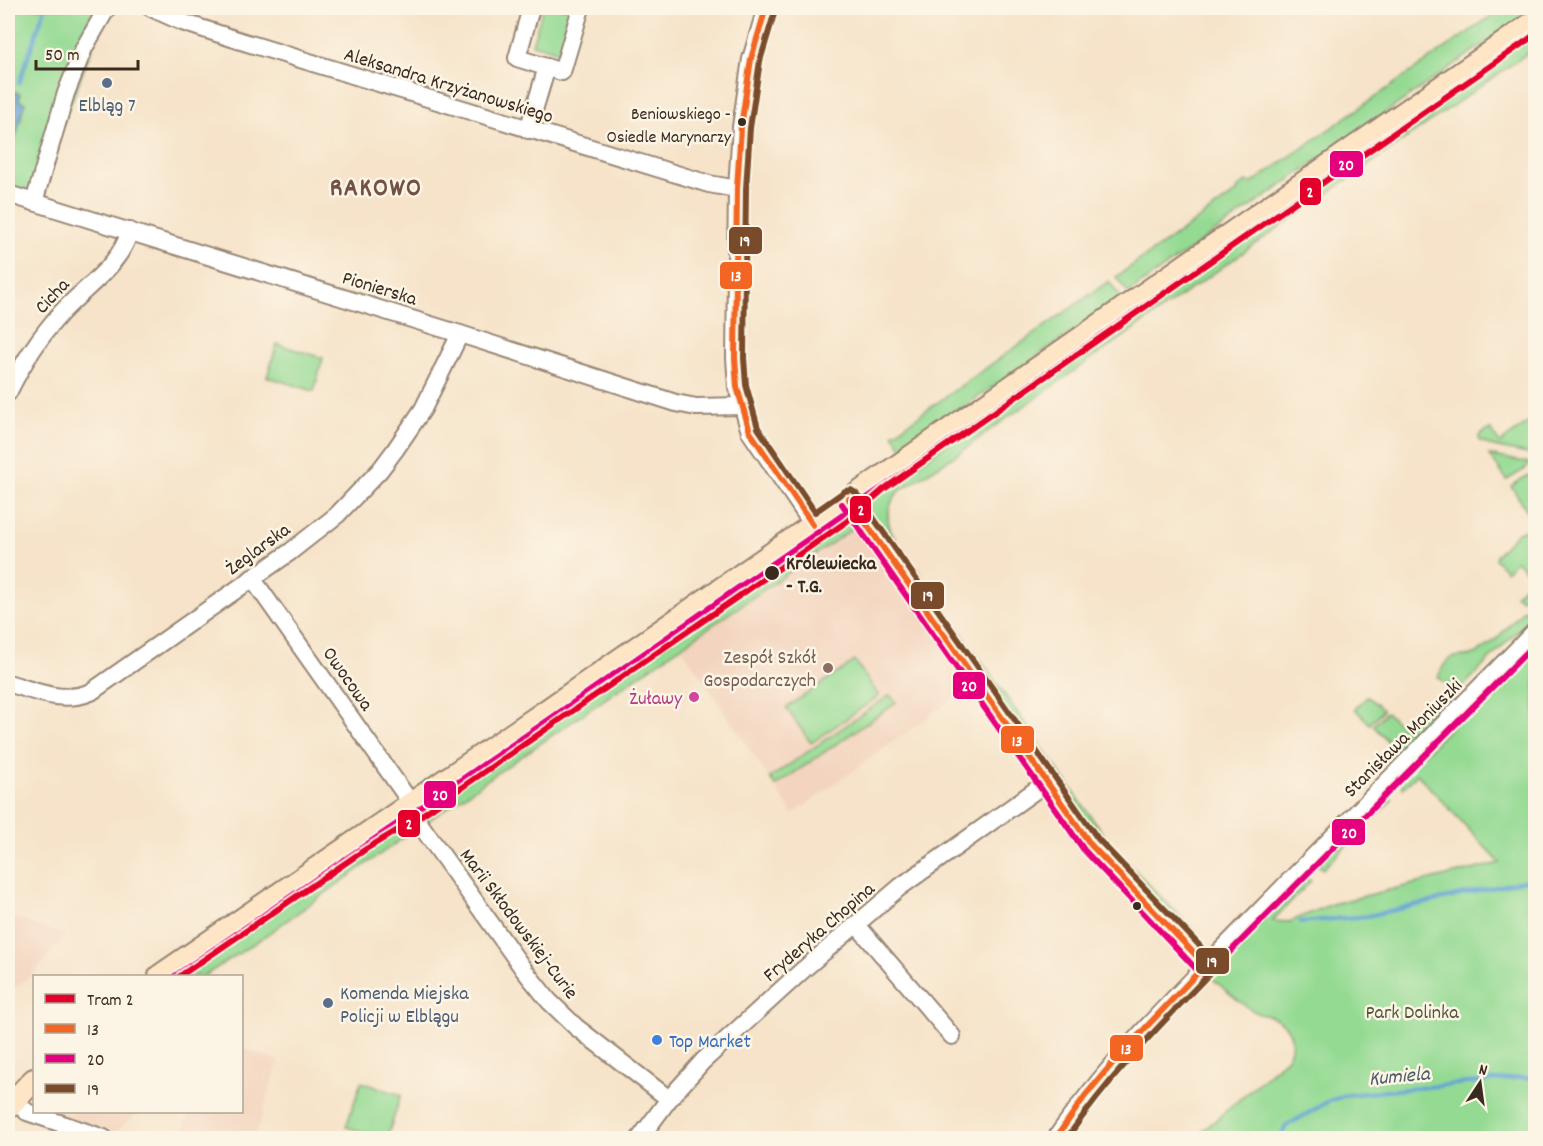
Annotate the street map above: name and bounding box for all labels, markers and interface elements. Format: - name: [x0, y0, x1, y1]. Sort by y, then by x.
- scale bar: [36, 33, 138, 71]
- street label: Aleksandra Krzyżanowskiego: [340, 42, 556, 132]
- text: 50 m: [45, 44, 80, 69]
- marker: Elbląg 7: [100, 76, 114, 90]
- place label: Elbląg 7: [78, 93, 136, 121]
- place label: Beniowskiego - Osiedle Marynarzy: [607, 103, 732, 151]
- marker: Beniowskiego - Osiedle Marynarzy: [736, 116, 748, 128]
- line badge: 20: [1329, 150, 1364, 178]
- text: 20: [1338, 155, 1354, 178]
- district label: RAKOWO: [330, 171, 422, 208]
- line badge: 2: [1299, 177, 1322, 206]
- text: 2: [1307, 182, 1314, 205]
- line badge: 19: [728, 226, 763, 255]
- text: 19: [740, 231, 750, 254]
- line badge: 13: [719, 261, 753, 290]
- street label: Pionierska: [338, 265, 421, 315]
- text: 13: [731, 266, 741, 289]
- street label: Cicha: [29, 272, 78, 321]
- line badge: 2: [849, 495, 872, 524]
- text: 2: [858, 500, 865, 523]
- street label: Żeglarska: [221, 517, 297, 584]
- place label: Królewiecka - T.G.: [786, 551, 877, 602]
- marker: Królewiecka - T.G.: [763, 564, 781, 582]
- line badge: 19: [910, 581, 945, 610]
- text: 19: [923, 586, 933, 609]
- street label: Owocowa: [314, 642, 379, 718]
- place label: Zespół Szkół Gospodarczych: [703, 645, 816, 696]
- marker: Zespół Szkół Gospodarczych: [821, 661, 835, 675]
- line badge: 20: [952, 671, 986, 700]
- street label: Stanisława Moniuszki: [1338, 673, 1470, 805]
- text: 20: [961, 676, 977, 699]
- place label: Żuławy: [629, 686, 683, 714]
- marker: Żuławy: [687, 690, 701, 704]
- line badge: 13: [1000, 725, 1035, 754]
- text: 13: [1012, 731, 1022, 754]
- line badge: 20: [423, 780, 457, 809]
- text: 20: [432, 785, 448, 808]
- line badge: 2: [397, 809, 421, 838]
- text: 2: [406, 814, 413, 837]
- line badge: 20: [1331, 818, 1366, 846]
- text: 20: [1341, 823, 1357, 846]
- street label: Marii Skłodowskiej-Curie: [452, 844, 584, 1006]
- street label: Fryderyka Chopina: [758, 876, 882, 990]
- unlabelled marker: [1131, 900, 1143, 912]
- line badge: 19: [1195, 947, 1230, 975]
- text: 19: [1207, 952, 1217, 975]
- legend: [33, 975, 243, 1113]
- place label: Komenda Miejska Policji w Elblągu: [340, 981, 469, 1032]
- text: Tram 2: [87, 989, 134, 1014]
- marker: Komenda Miejska Policji w Elblągu: [321, 996, 335, 1010]
- park label: Park Dolinka: [1365, 1000, 1459, 1028]
- text: 13: [87, 1019, 99, 1044]
- place label: Top Market: [669, 1029, 751, 1057]
- marker: Top Market: [650, 1033, 664, 1047]
- line badge: 13: [1109, 1034, 1144, 1062]
- text: 13: [1121, 1039, 1131, 1062]
- text: 20: [87, 1049, 105, 1074]
- north arrow: [1450, 1053, 1510, 1113]
- text: N: [1476, 1059, 1489, 1083]
- water label: Kumiela: [1368, 1060, 1432, 1096]
- text: 19: [87, 1079, 99, 1104]

